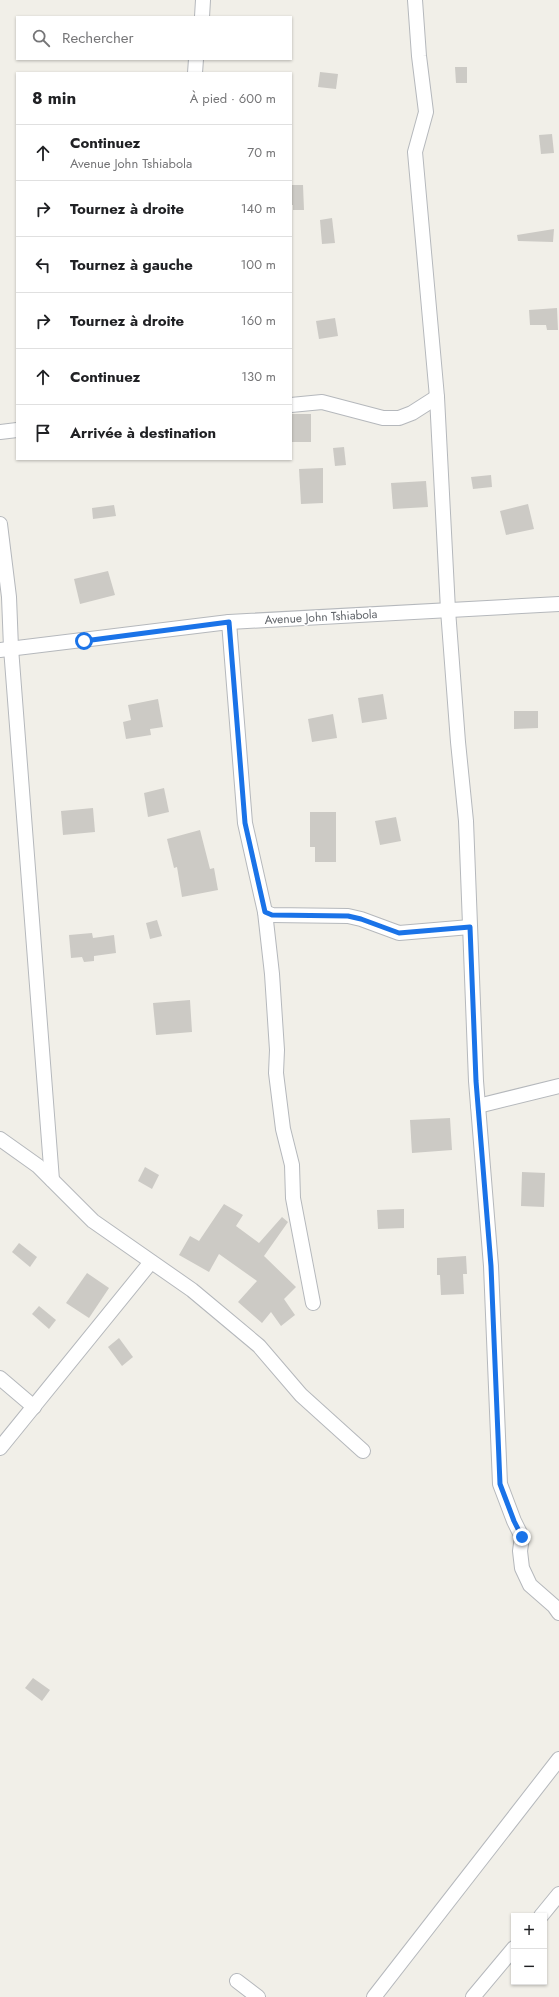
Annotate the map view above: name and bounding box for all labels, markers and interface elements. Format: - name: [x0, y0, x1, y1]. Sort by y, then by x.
- search box: [16, 16, 292, 60]
- icon: search: [30, 27, 52, 49]
- text: Rechercher: [62, 27, 134, 49]
- text: 8 min: [32, 86, 76, 110]
- text: À pied · 600 m: [190, 89, 276, 108]
- text: Continuez: [70, 132, 140, 154]
- icon: ahead: [32, 142, 54, 164]
- text: 70 m: [247, 143, 276, 162]
- text: Avenue John Tshiabola: [70, 154, 192, 173]
- icon: right: [32, 198, 54, 220]
- text: Tournez à droite: [70, 198, 184, 220]
- text: 140 m: [241, 199, 276, 218]
- icon: left: [32, 254, 54, 276]
- text: Tournez à gauche: [70, 254, 193, 276]
- text: 100 m: [241, 255, 276, 274]
- icon: right: [32, 310, 54, 332]
- text: Tournez à droite: [70, 310, 184, 332]
- text: 160 m: [241, 311, 276, 330]
- icon: ahead: [32, 366, 54, 388]
- text: Continuez: [70, 366, 140, 388]
- text: 130 m: [241, 367, 276, 386]
- icon: arrive: [32, 422, 54, 444]
- text: Arrivée à destination: [70, 422, 216, 444]
- street label: Avenue John Tshiabola: [264, 605, 378, 629]
- route start: [75, 632, 93, 650]
- route end: [513, 1528, 531, 1546]
- map controls: [511, 1913, 547, 1985]
- button: +: [511, 1913, 547, 1949]
- button: −: [511, 1949, 547, 1985]

